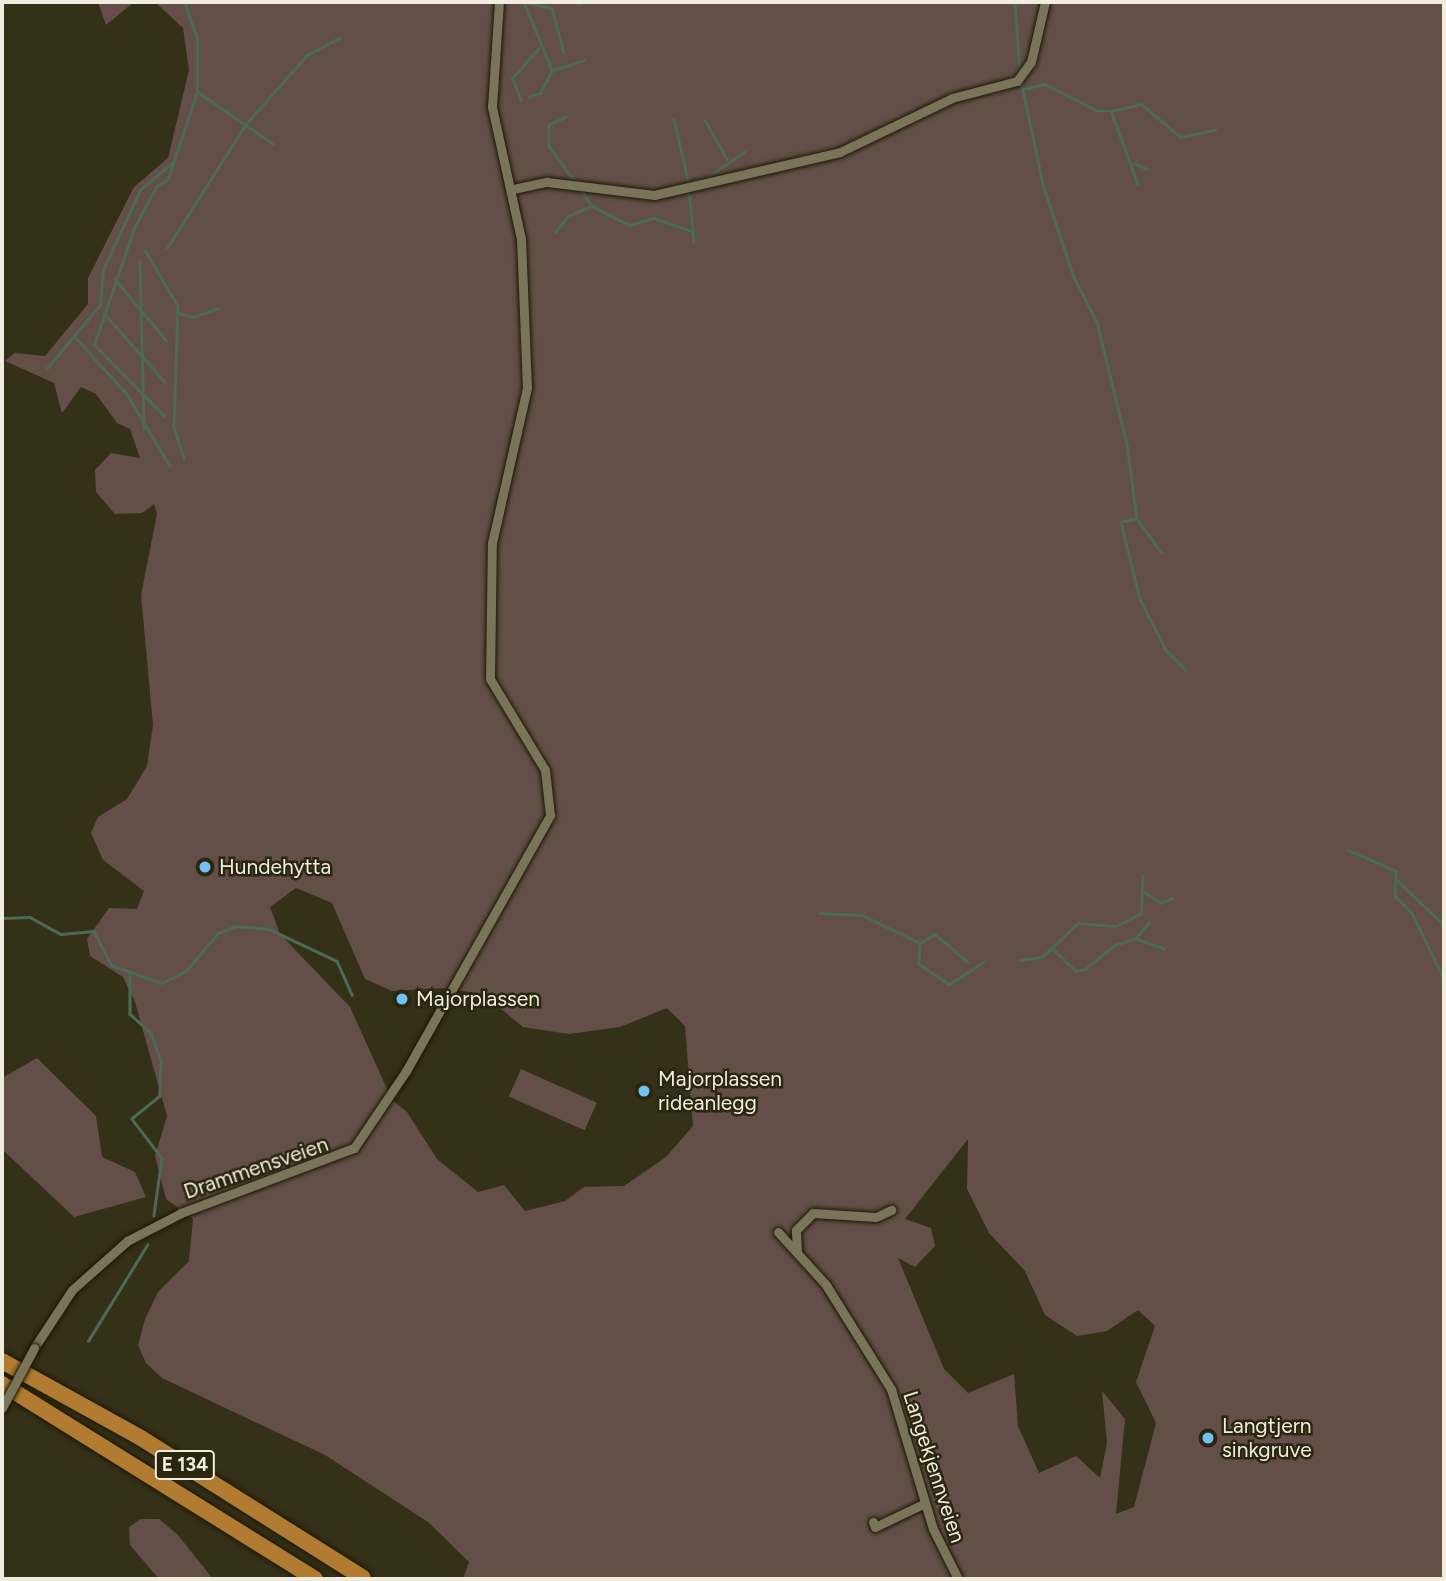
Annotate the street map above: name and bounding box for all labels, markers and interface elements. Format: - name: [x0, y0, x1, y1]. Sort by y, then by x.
- place label: Hundehytta: [219, 854, 331, 880]
- marker: Hundehytta: [197, 859, 213, 875]
- place label: Majorplassen: [416, 986, 540, 1012]
- marker: Majorplassen: [394, 991, 410, 1007]
- place label: Majorplassen rideanlegg: [658, 1066, 782, 1116]
- marker: Majorplassen rideanlegg: [636, 1083, 652, 1099]
- street label: Drammensveien: [180, 1131, 332, 1205]
- street label: Langekjennveien: [898, 1388, 970, 1546]
- place label: Langtjern sinkgruve: [1222, 1413, 1312, 1463]
- marker: Langtjern sinkgruve: [1200, 1430, 1216, 1446]
- road number: E 134: [154, 1450, 216, 1480]

